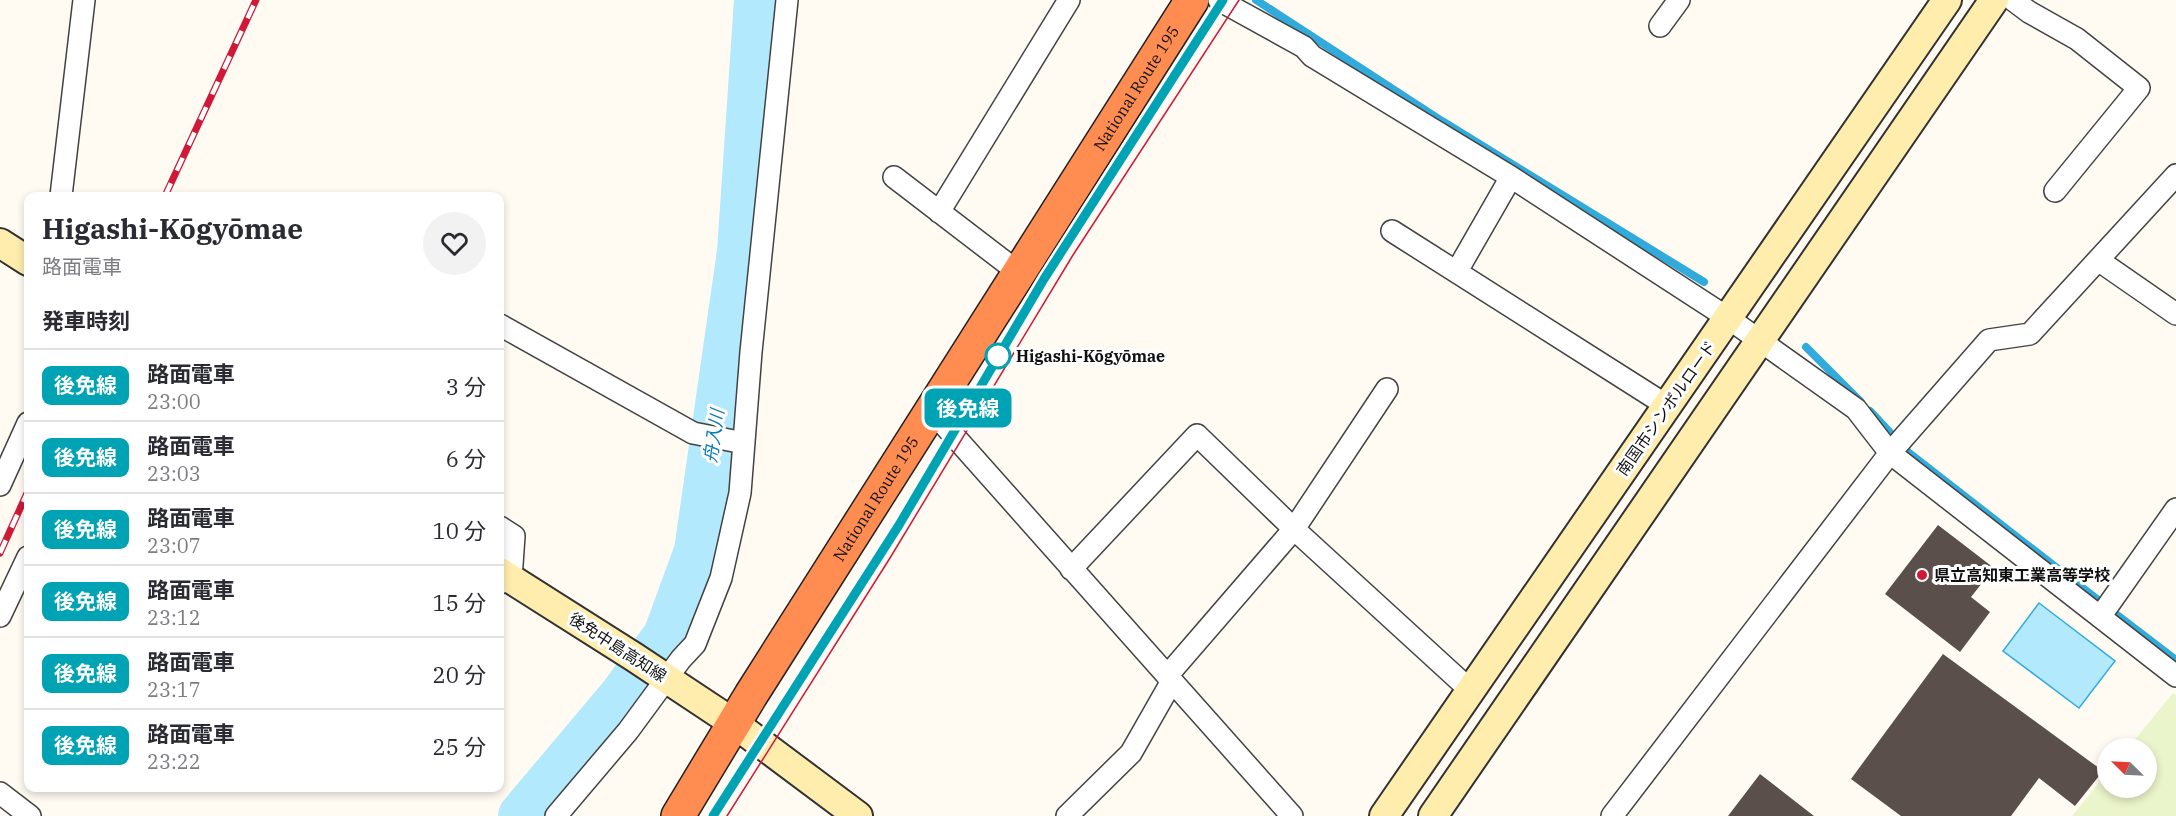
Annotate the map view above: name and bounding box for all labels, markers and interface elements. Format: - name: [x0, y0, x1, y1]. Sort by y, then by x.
- street label: National Route 195: [1089, 22, 1183, 155]
- text: Higashi-Kōgyōmae: [42, 210, 303, 247]
- button: heart: [423, 212, 486, 275]
- text: 路面電車: [42, 253, 122, 280]
- text: 発車時刻: [42, 306, 130, 335]
- street label: 南国市シンボルロード: [1612, 337, 1720, 479]
- marker: Higashi-Kōgyōmae: [985, 343, 1011, 369]
- place label: Higashi-Kōgyōmae: [1016, 346, 1165, 366]
- text: 路面電車: [147, 359, 235, 388]
- text: 後免線: [54, 371, 117, 399]
- text: 3 分: [446, 372, 486, 401]
- text: 23:00: [147, 388, 201, 415]
- line badge: 後免線: [934, 388, 1002, 428]
- text: 後免線: [937, 394, 1000, 422]
- water label: 舟入川: [698, 406, 729, 464]
- text: 路面電車: [147, 431, 235, 460]
- street label: National Route 195: [829, 432, 923, 565]
- text: 後免線: [54, 443, 117, 471]
- text: 6 分: [446, 444, 486, 473]
- text: 23:03: [147, 460, 201, 487]
- text: 路面電車: [147, 503, 235, 532]
- text: 後免線: [54, 515, 117, 543]
- text: 10 分: [432, 516, 486, 545]
- text: 23:07: [147, 532, 201, 559]
- place label: 県立高知東工業高等学校: [1934, 565, 2110, 585]
- marker: 県立高知東工業高等学校: [1915, 568, 1929, 582]
- text: 路面電車: [147, 575, 235, 604]
- text: 後免線: [54, 587, 117, 615]
- text: 15 分: [432, 588, 486, 617]
- text: 23:12: [147, 604, 201, 631]
- street label: 後免中島高知線: [566, 608, 670, 686]
- text: 路面電車: [147, 647, 235, 676]
- text: 後免線: [54, 659, 117, 687]
- text: 20 分: [432, 660, 486, 689]
- text: 23:17: [147, 676, 201, 703]
- text: 路面電車: [147, 719, 235, 748]
- text: 後免線: [54, 731, 117, 759]
- text: 25 分: [432, 732, 486, 761]
- north arrow: [2097, 738, 2157, 798]
- map controls: [2097, 738, 2157, 798]
- text: 23:22: [147, 748, 201, 775]

